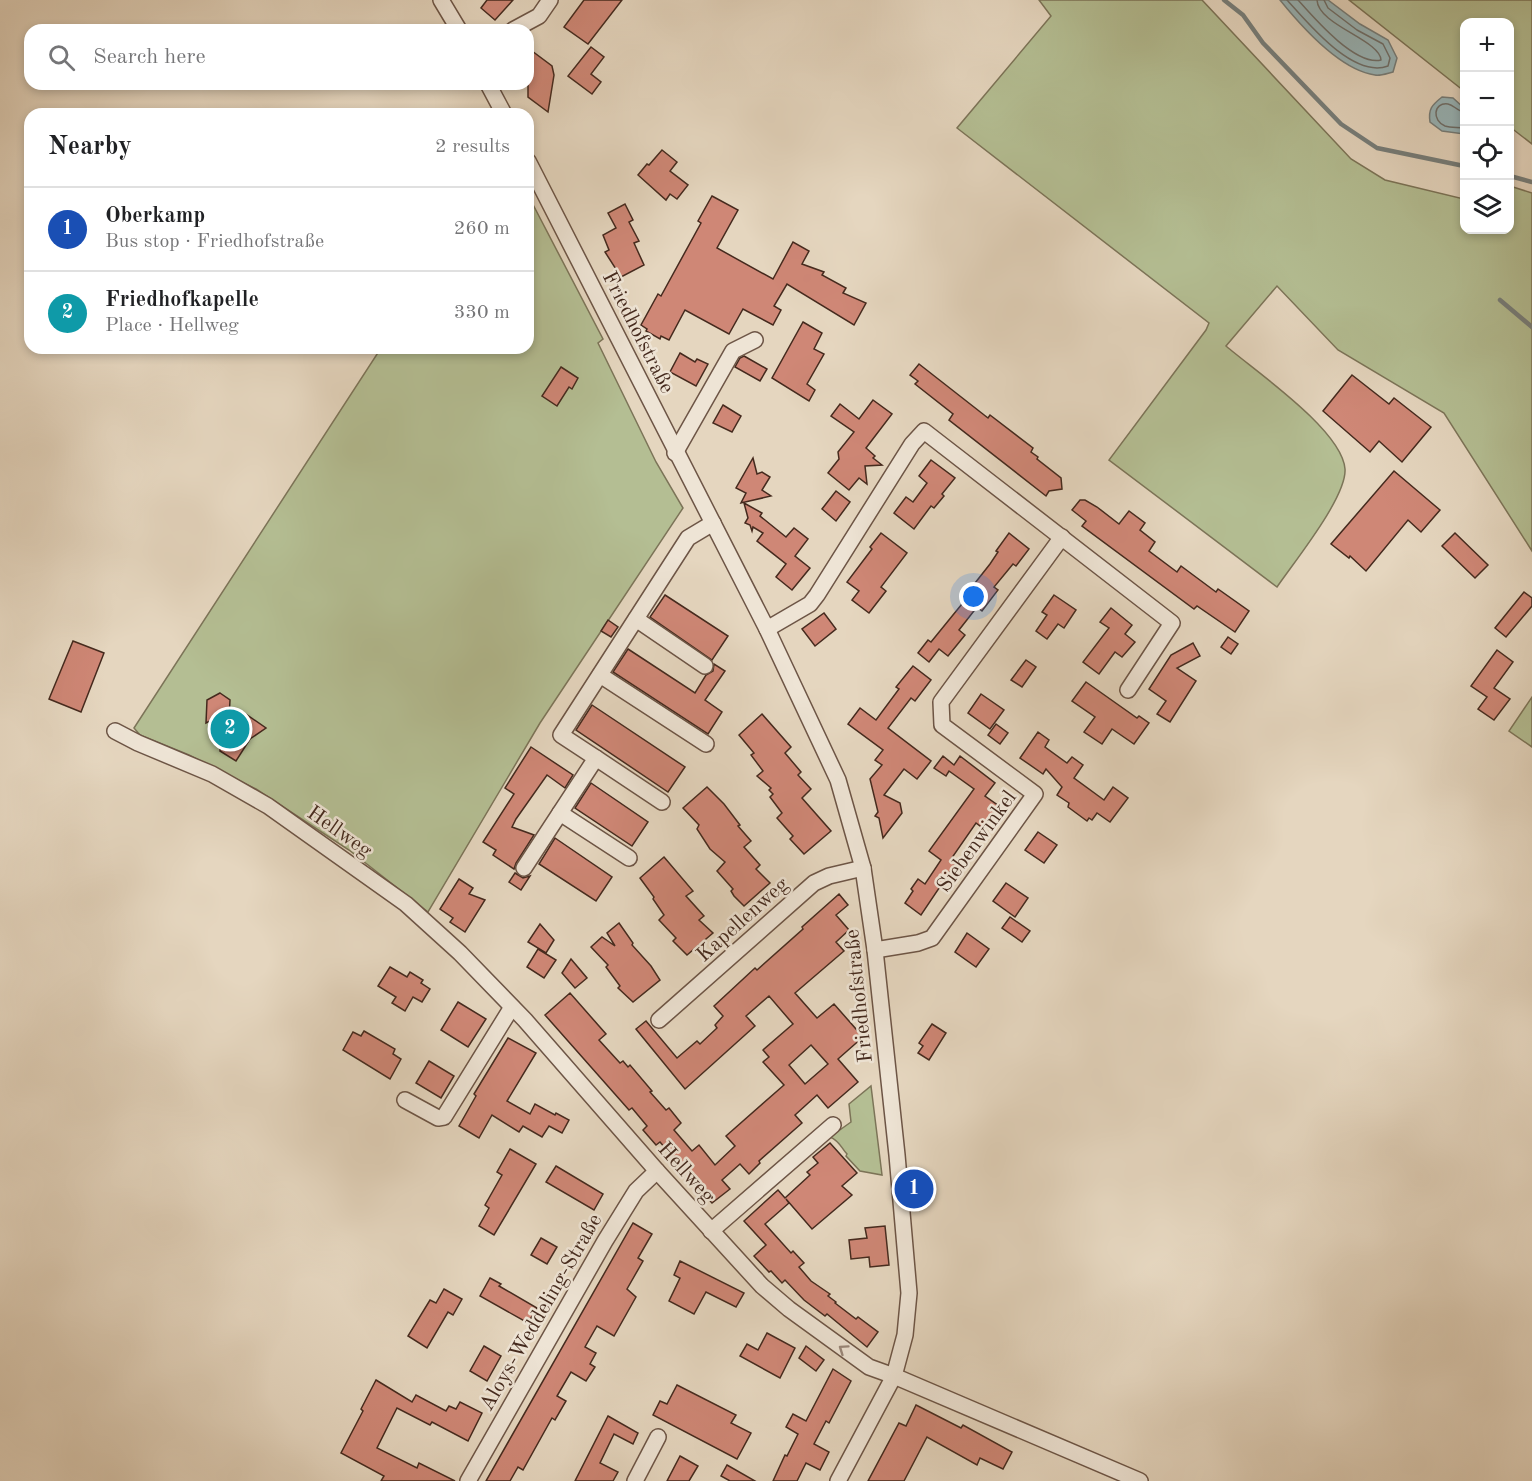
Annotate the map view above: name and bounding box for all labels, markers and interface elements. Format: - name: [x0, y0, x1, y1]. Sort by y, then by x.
- map controls: [1460, 18, 1514, 234]
- button: +: [1460, 18, 1514, 72]
- search box: [24, 24, 534, 90]
- icon: search: [45, 41, 78, 74]
- text: Search here: [93, 46, 206, 68]
- button: −: [1460, 72, 1514, 126]
- button: locate: [1460, 126, 1514, 180]
- text: Nearby: [48, 134, 132, 160]
- text: 2 results: [435, 137, 510, 157]
- button: layers: [1460, 180, 1514, 234]
- text: Oberkamp: [105, 205, 205, 227]
- text: 1: [62, 219, 73, 239]
- text: 260 m: [454, 219, 510, 239]
- text: Bus stop · Friedhofstraße: [105, 232, 324, 252]
- street label: Friedhofstraße: [598, 268, 677, 397]
- text: Friedhofkapelle: [105, 289, 259, 311]
- text: 2: [62, 303, 73, 323]
- text: 330 m: [454, 303, 510, 323]
- text: Place · Hellweg: [105, 316, 239, 336]
- your location: [959, 582, 988, 611]
- pin: 2: [210, 706, 250, 752]
- street label: Siebenwinkel: [934, 787, 1021, 896]
- street label: Hellweg: [303, 802, 376, 862]
- street label: Kapellenweg: [693, 873, 793, 967]
- street label: Friedhofstraße: [842, 928, 877, 1064]
- street label: Hellweg: [653, 1139, 719, 1208]
- pin: 1: [894, 1166, 934, 1212]
- street label: Aloys-Weddeling-Straße: [476, 1211, 606, 1415]
- one-way arrow: [839, 1345, 850, 1356]

